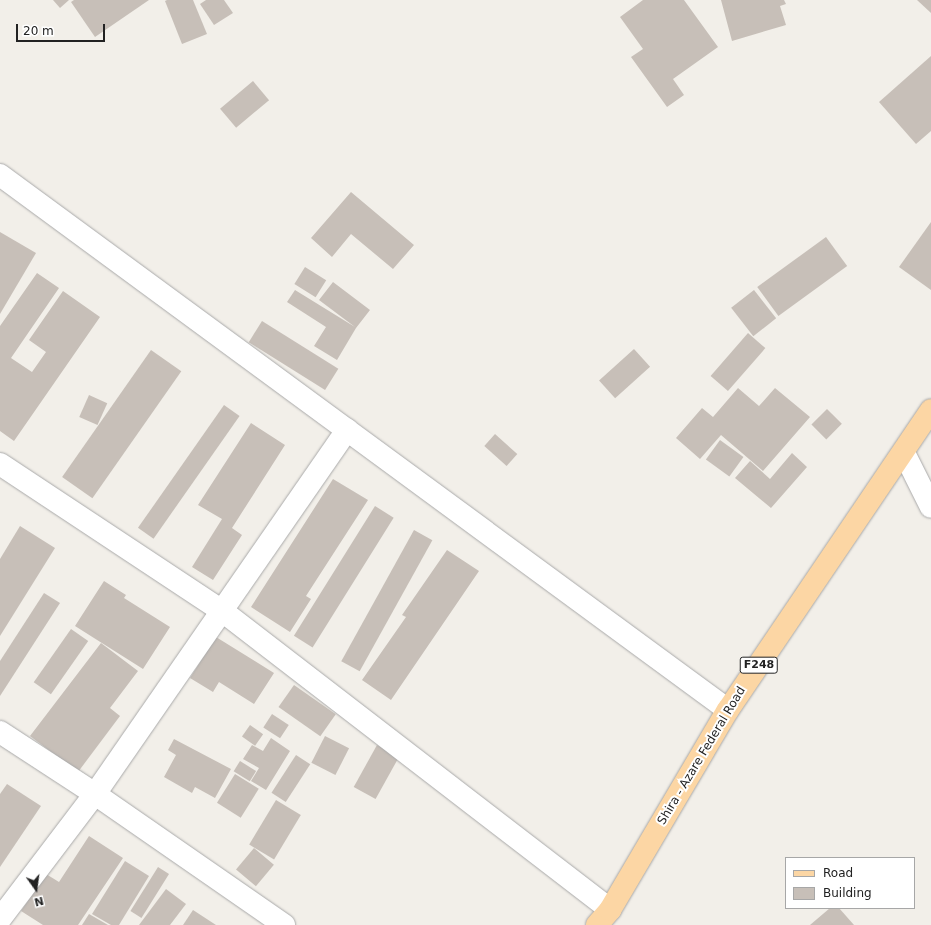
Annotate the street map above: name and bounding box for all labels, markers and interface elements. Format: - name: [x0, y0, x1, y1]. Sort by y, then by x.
- scale bar: [18, 16, 107, 42]
- text: 20 m: [23, 24, 54, 38]
- road number: F248: [739, 656, 779, 674]
- street label: Shira - Azare Federal Road: [655, 684, 749, 828]
- legend: [785, 857, 915, 909]
- text: Road: [823, 866, 853, 880]
- north arrow: [16, 869, 56, 909]
- text: Building: [823, 886, 872, 900]
- text: N: [33, 894, 45, 909]

